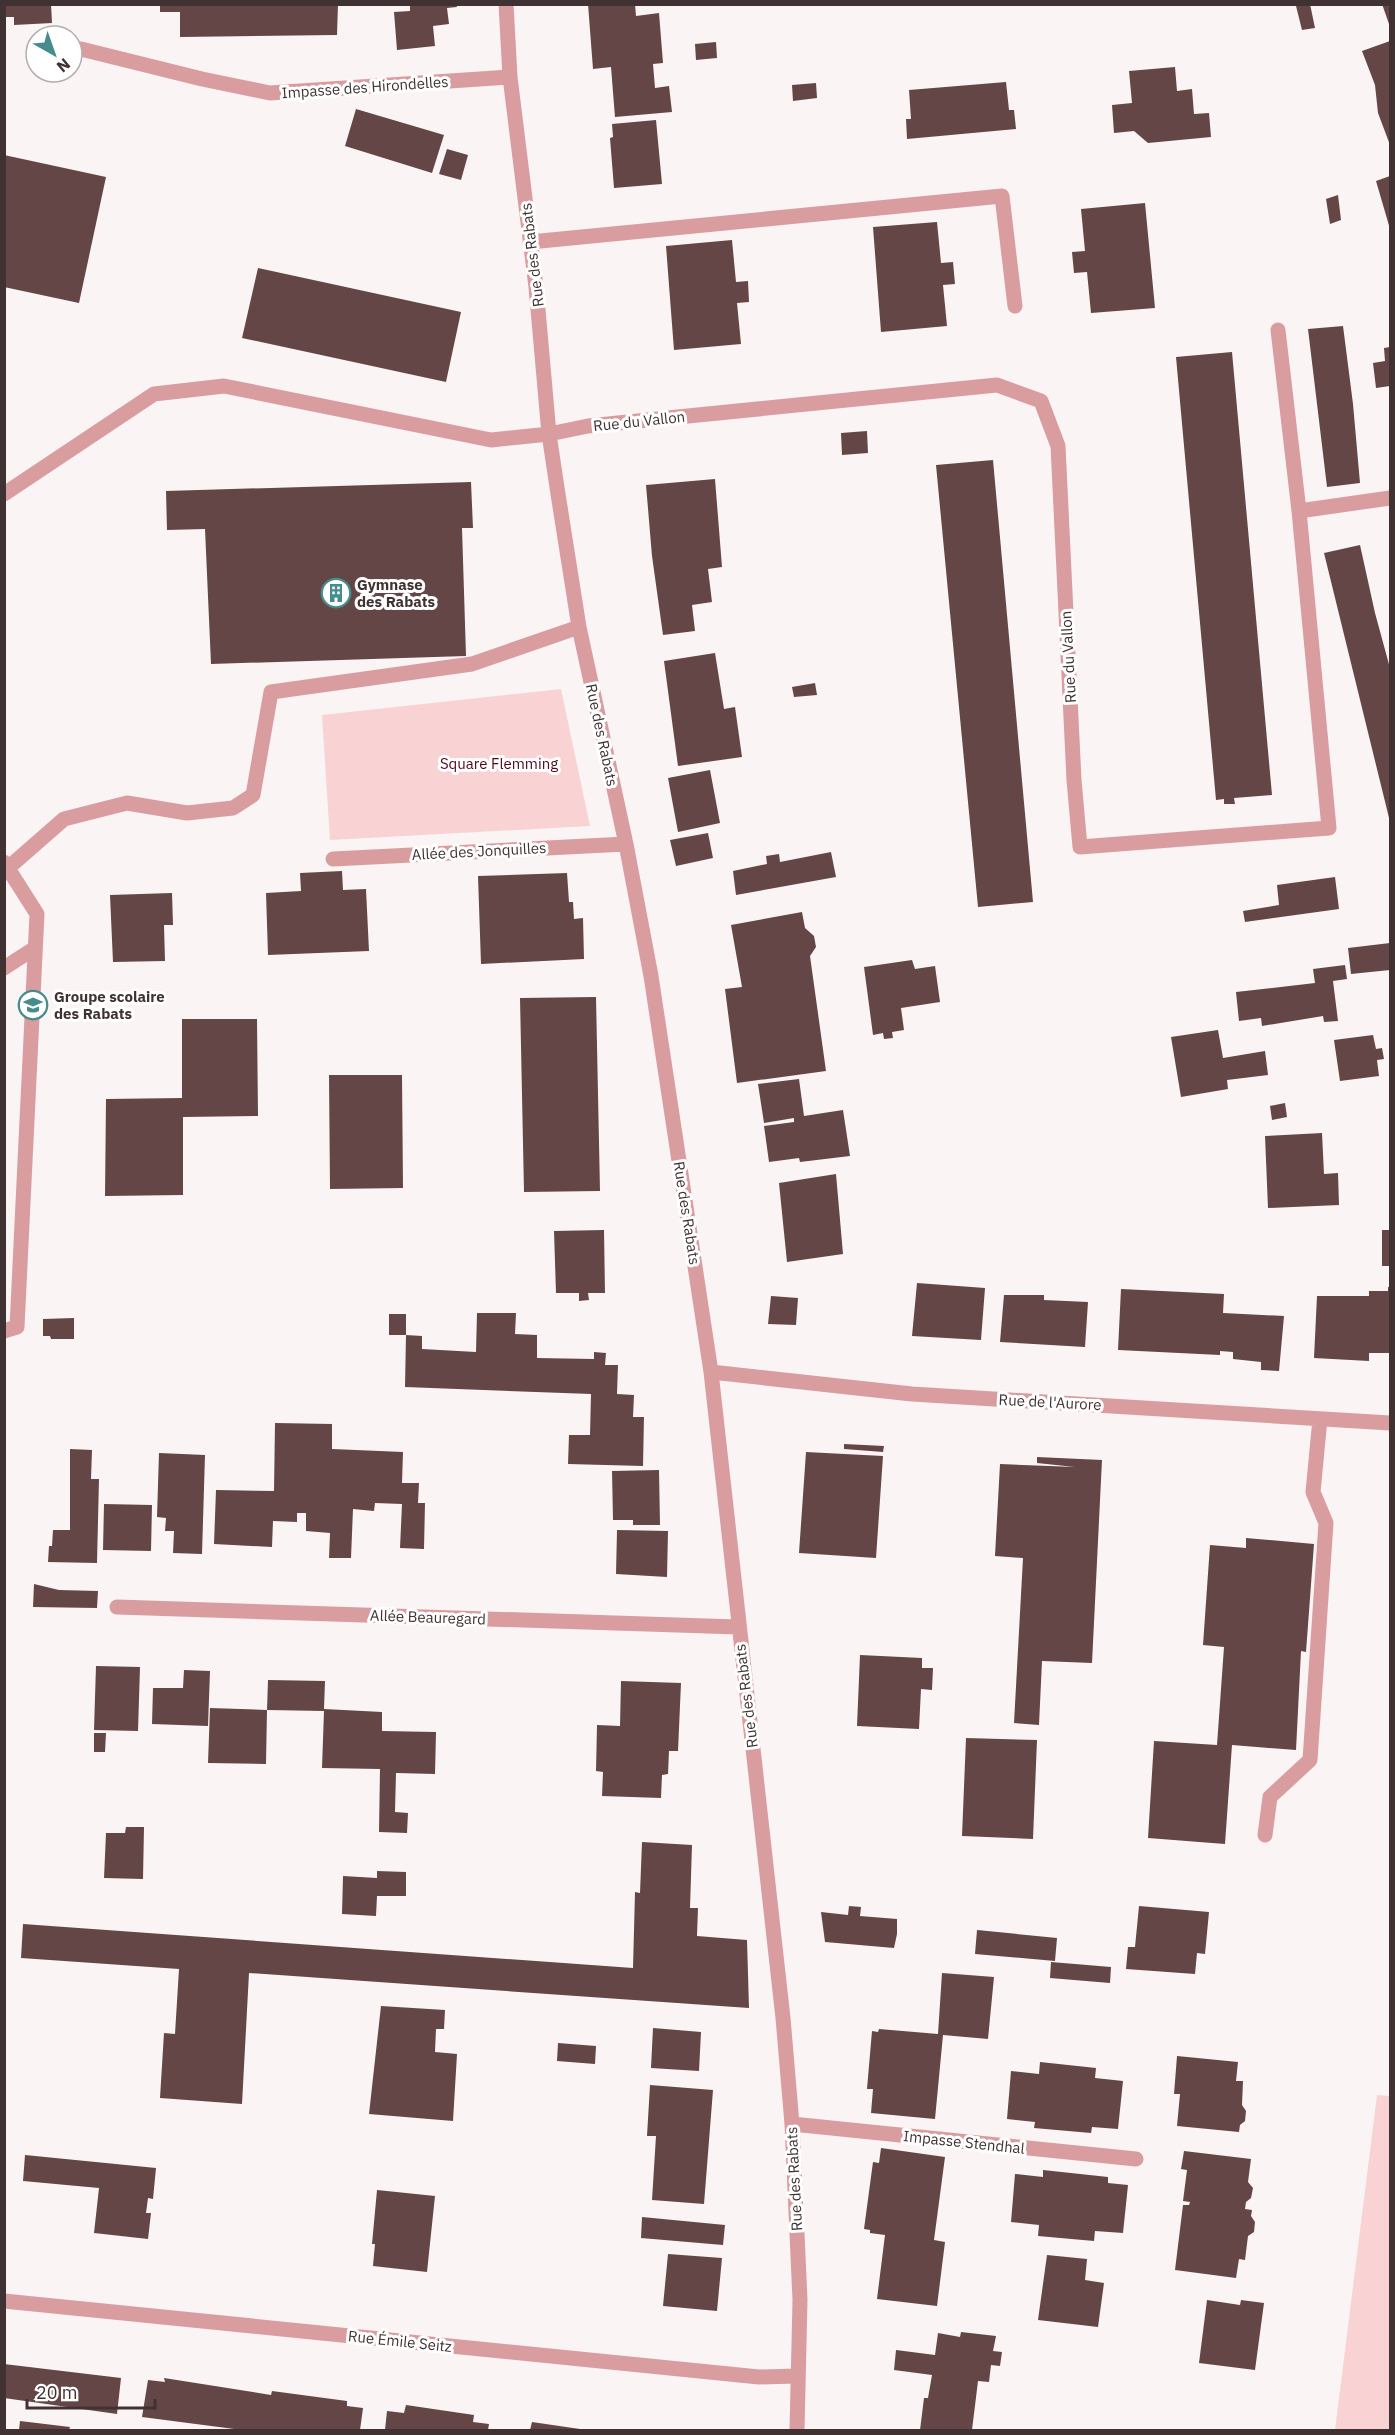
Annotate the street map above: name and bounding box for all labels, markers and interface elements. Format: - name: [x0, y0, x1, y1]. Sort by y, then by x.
- north arrow: [24, 24, 84, 84]
- text: N: [53, 54, 75, 77]
- street label: Impasse des Hirondelles: [281, 72, 449, 102]
- street label: Rue des Rabats: [516, 202, 548, 308]
- street label: Rue du Vallon: [592, 407, 686, 435]
- place label: Gymnase des Rabats: [357, 575, 435, 611]
- building icon: Gymnase des Rabats: [320, 577, 352, 609]
- street label: Rue du Vallon: [1056, 610, 1080, 704]
- street label: Rue des Rabats: [582, 682, 622, 788]
- park label: Square Flemming: [440, 754, 558, 773]
- street label: Allée des Jonquilles: [411, 838, 547, 864]
- place label: Groupe scolaire des Rabats: [54, 987, 165, 1023]
- school or university icon: Groupe scolaire des Rabats: [17, 989, 49, 1021]
- street label: Rue des Rabats: [669, 1160, 705, 1266]
- street label: Rue de l'Aurore: [998, 1390, 1102, 1414]
- street label: Allée Beauregard: [370, 1605, 486, 1629]
- street label: Rue des Rabats: [730, 1643, 762, 1749]
- street label: Rue des Rabats: [782, 2126, 806, 2232]
- street label: Impasse Stendhal: [902, 2126, 1026, 2158]
- street label: Rue Émile Seitz: [347, 2326, 453, 2356]
- scale bar: [27, 2372, 154, 2410]
- text: 20 m: [36, 2381, 78, 2404]

